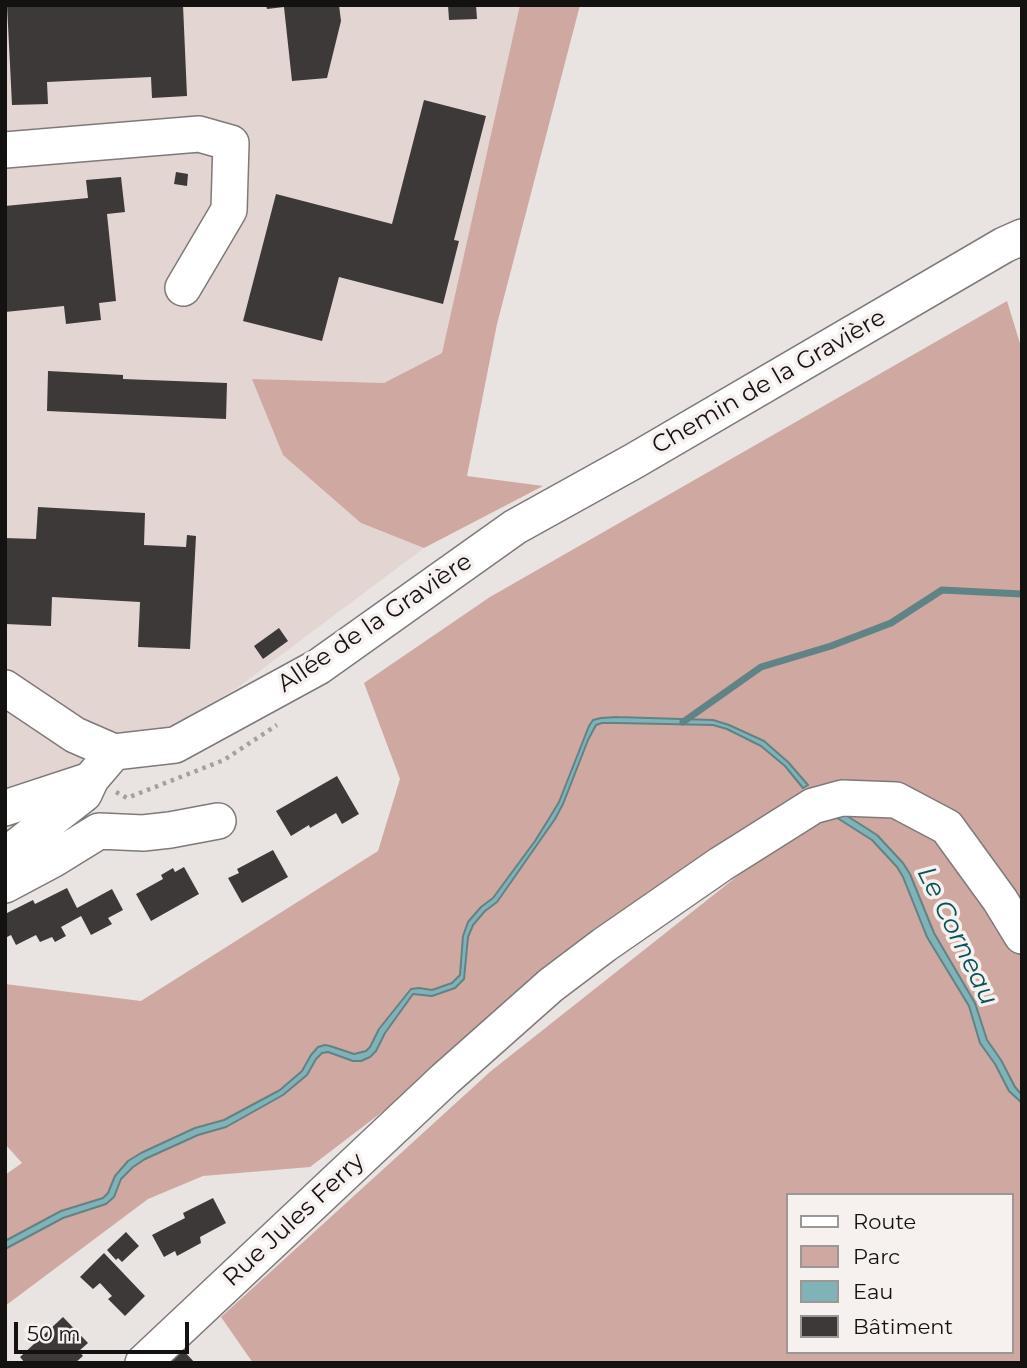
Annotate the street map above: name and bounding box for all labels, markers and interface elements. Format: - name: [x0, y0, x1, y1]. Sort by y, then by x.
- street label: Chemin de la Gravière: [647, 303, 891, 461]
- street label: Allée de la Gravière: [272, 547, 478, 699]
- water label: Le Corneau: [910, 861, 1004, 1011]
- street label: Rue Jules Ferry: [217, 1147, 371, 1293]
- legend: [786, 1193, 1013, 1354]
- text: Route: [853, 1209, 916, 1234]
- text: Parc: [853, 1244, 900, 1269]
- text: Eau: [853, 1279, 893, 1304]
- scale bar: [18, 1308, 192, 1352]
- text: Bâtiment: [853, 1314, 953, 1339]
- text: 50 m: [27, 1321, 81, 1346]

